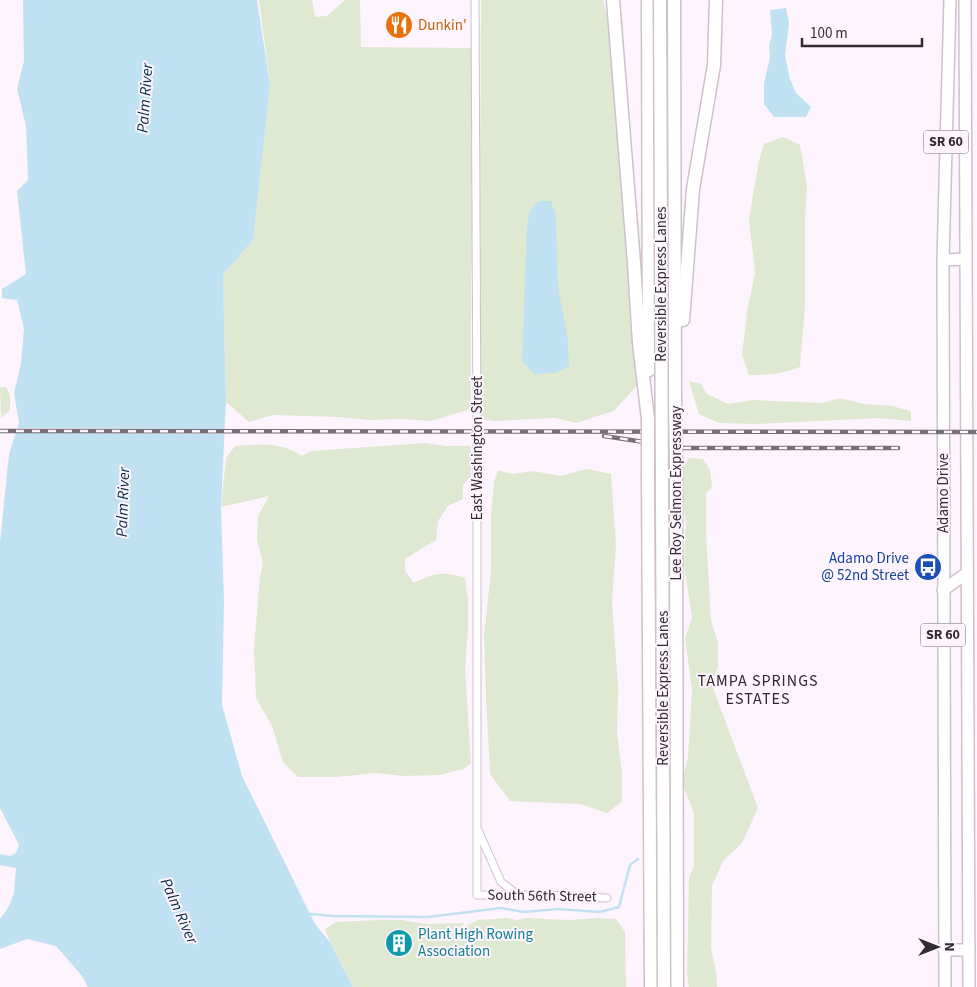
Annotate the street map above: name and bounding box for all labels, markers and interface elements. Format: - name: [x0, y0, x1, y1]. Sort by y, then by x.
- restaurant icon: Dunkin': [384, 10, 414, 40]
- place label: Dunkin': [418, 15, 467, 36]
- scale bar: [802, 15, 922, 47]
- text: 100 m: [810, 23, 848, 44]
- water label: Palm River: [132, 61, 159, 134]
- road number: SR 60: [924, 130, 968, 154]
- street label: Reversible Express Lanes: [651, 206, 672, 362]
- street label: East Washington Street: [467, 376, 488, 520]
- street label: Lee Roy Selmon Expressway: [666, 405, 687, 581]
- street label: Adamo Drive: [933, 453, 954, 533]
- water label: Palm River: [111, 465, 135, 537]
- place label: Adamo Drive @ 52nd Street: [821, 548, 909, 586]
- bus stop icon: Adamo Drive @ 52nd Street: [913, 552, 943, 582]
- street label: Reversible Express Lanes: [653, 610, 674, 766]
- road number: SR 60: [920, 624, 966, 646]
- district label: TAMPA SPRINGS ESTATES: [697, 670, 819, 710]
- water label: Palm River: [155, 875, 204, 949]
- street label: South 56th Street: [487, 885, 597, 907]
- north arrow: [912, 922, 962, 972]
- place label: Plant High Rowing Association: [418, 924, 533, 962]
- building icon: Plant High Rowing Association: [384, 928, 414, 958]
- text: N: [939, 942, 959, 952]

